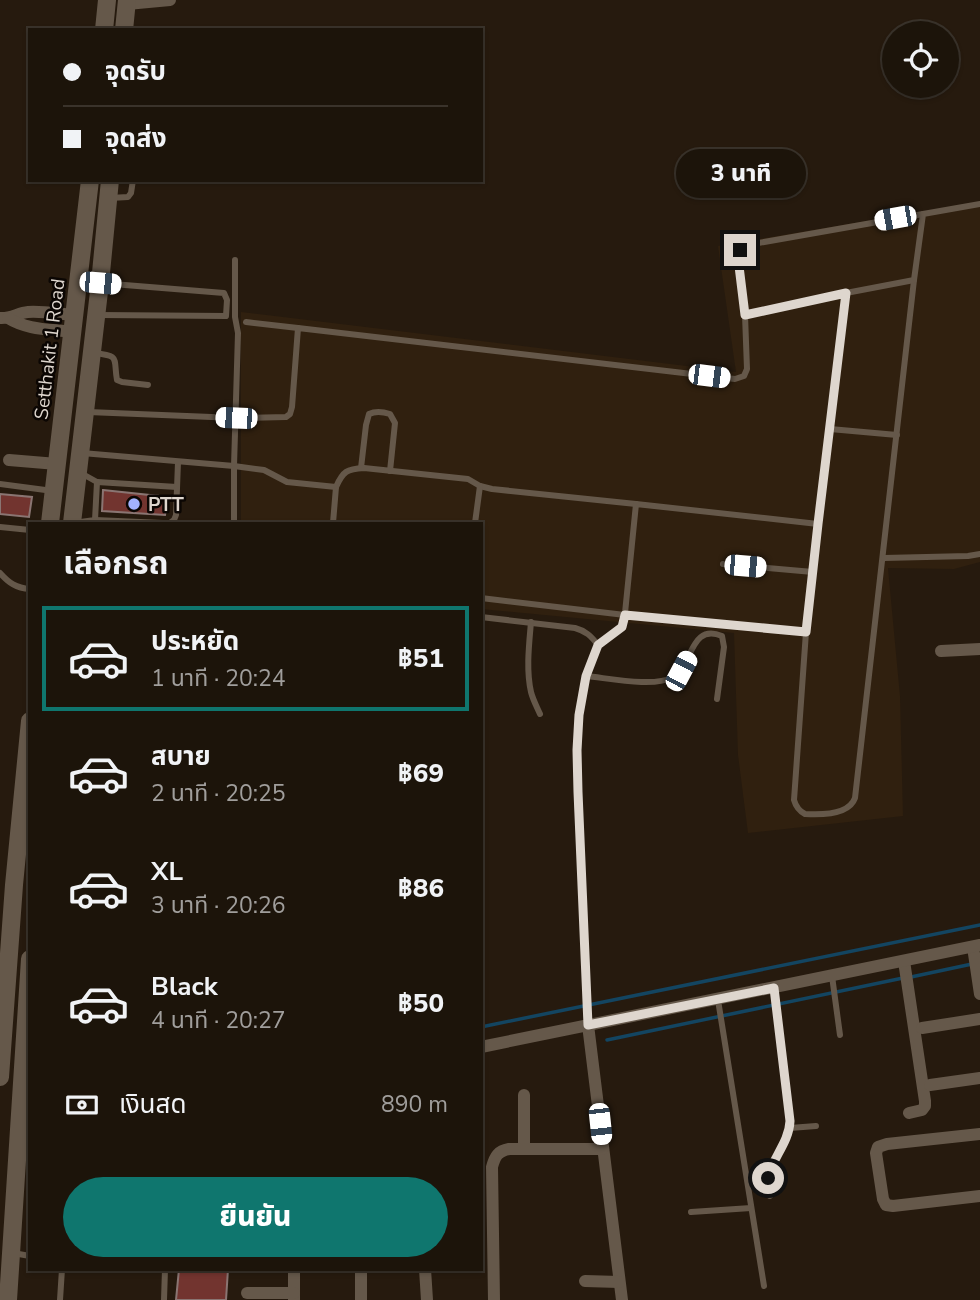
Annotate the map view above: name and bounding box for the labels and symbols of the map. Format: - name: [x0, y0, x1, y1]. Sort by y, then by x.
- callout: 3 นาที: [675, 148, 805, 198]
- car: [873, 204, 918, 232]
- route end: [724, 234, 756, 266]
- car: [79, 271, 122, 295]
- street label: Setthakit 1 Road: [28, 277, 72, 421]
- car: [687, 363, 732, 389]
- car: [215, 407, 258, 429]
- place label: PTT: [148, 492, 184, 518]
- marker: PTT: [126, 496, 142, 512]
- car: [724, 554, 767, 578]
- car: [662, 648, 701, 694]
- car: [588, 1102, 613, 1146]
- route start: [752, 1162, 784, 1194]

